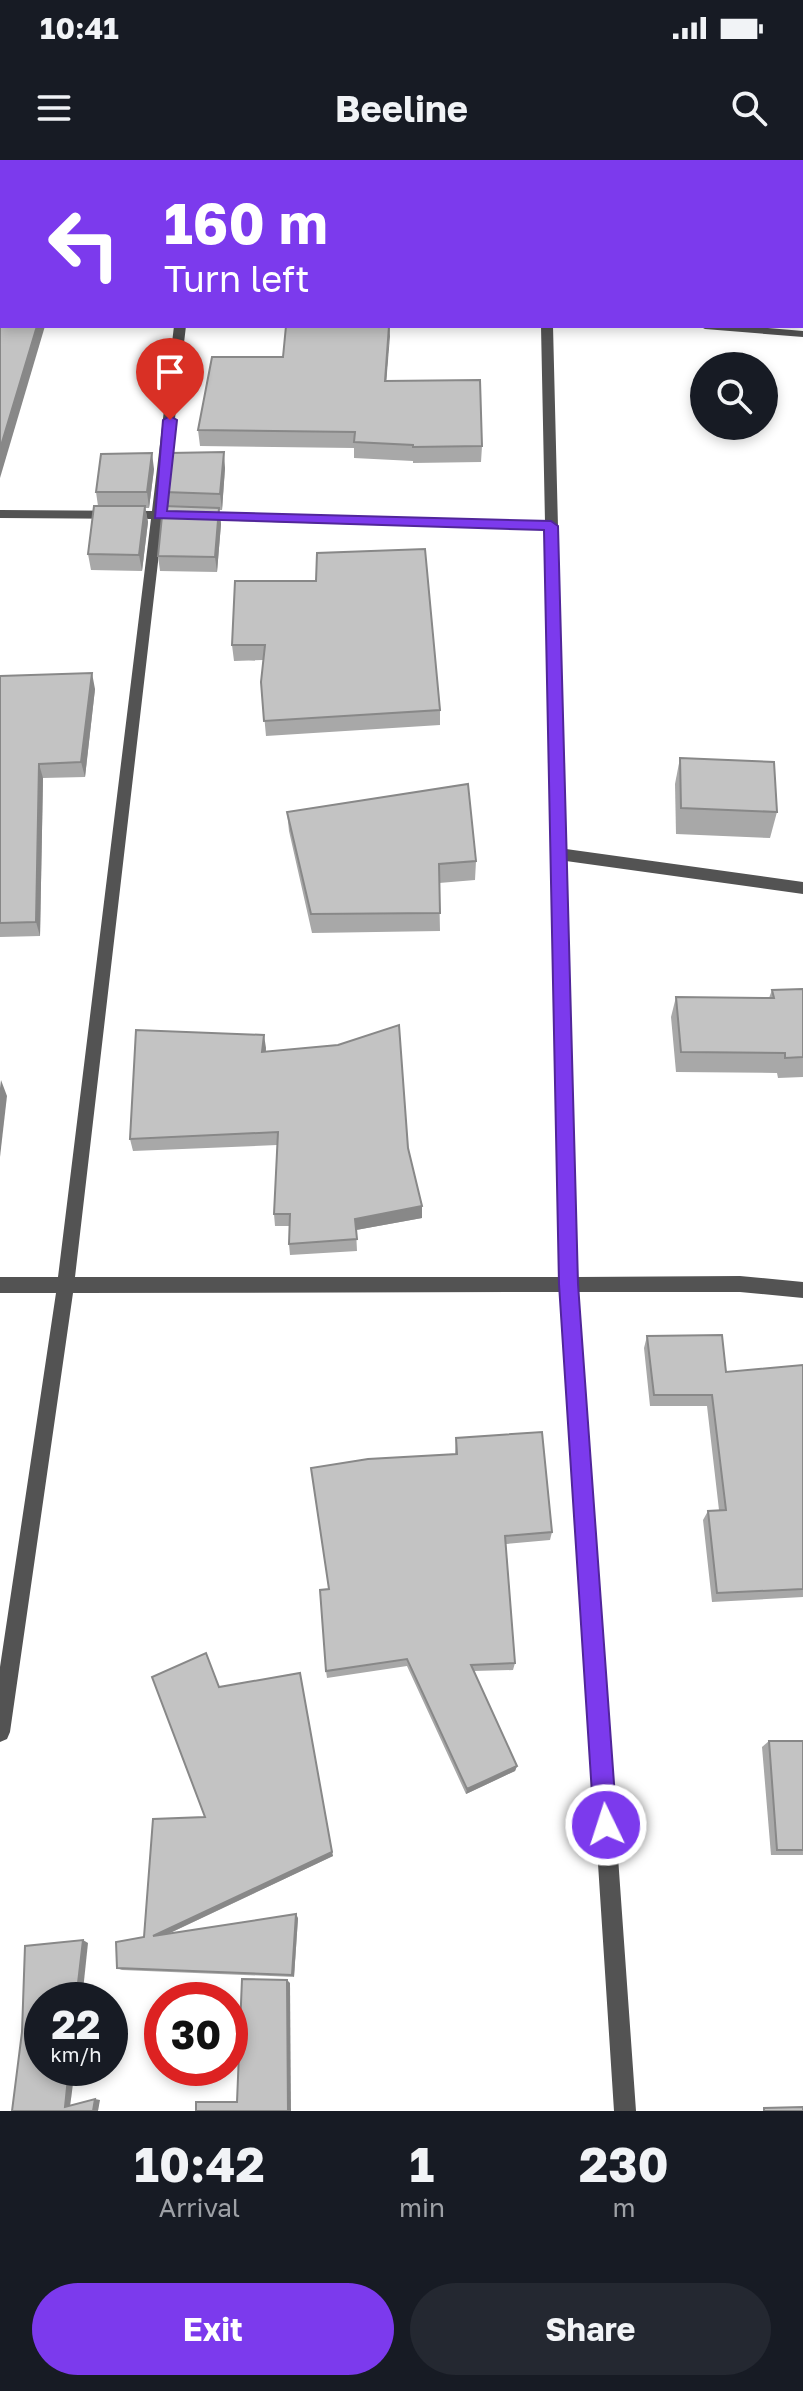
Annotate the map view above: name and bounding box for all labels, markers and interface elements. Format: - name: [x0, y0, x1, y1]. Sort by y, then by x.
- text: 10:41: [40, 10, 119, 46]
- icon: menu: [32, 86, 76, 130]
- icon: search: [727, 86, 771, 130]
- text: Beeline: [335, 87, 468, 130]
- text: 160 m: [164, 189, 328, 256]
- icon: left: [32, 192, 136, 296]
- text: Turn left: [164, 257, 310, 300]
- pin: [136, 338, 204, 420]
- icon: arrive: [148, 350, 192, 394]
- map controls: [690, 352, 778, 440]
- button: search: [690, 352, 778, 440]
- position arrow: [564, 1783, 648, 1867]
- speed limit sign: 30: [144, 1982, 248, 2086]
- text: 22: [52, 2000, 100, 2048]
- text: km/h: [51, 2042, 101, 2066]
- text: 10:42: [134, 2135, 265, 2193]
- text: 1: [410, 2135, 434, 2193]
- text: 230: [579, 2135, 669, 2193]
- text: Arrival: [159, 2192, 240, 2223]
- text: min: [399, 2192, 445, 2223]
- text: m: [612, 2192, 635, 2223]
- button: Exit: [32, 2283, 394, 2375]
- button: Share: [410, 2283, 771, 2375]

